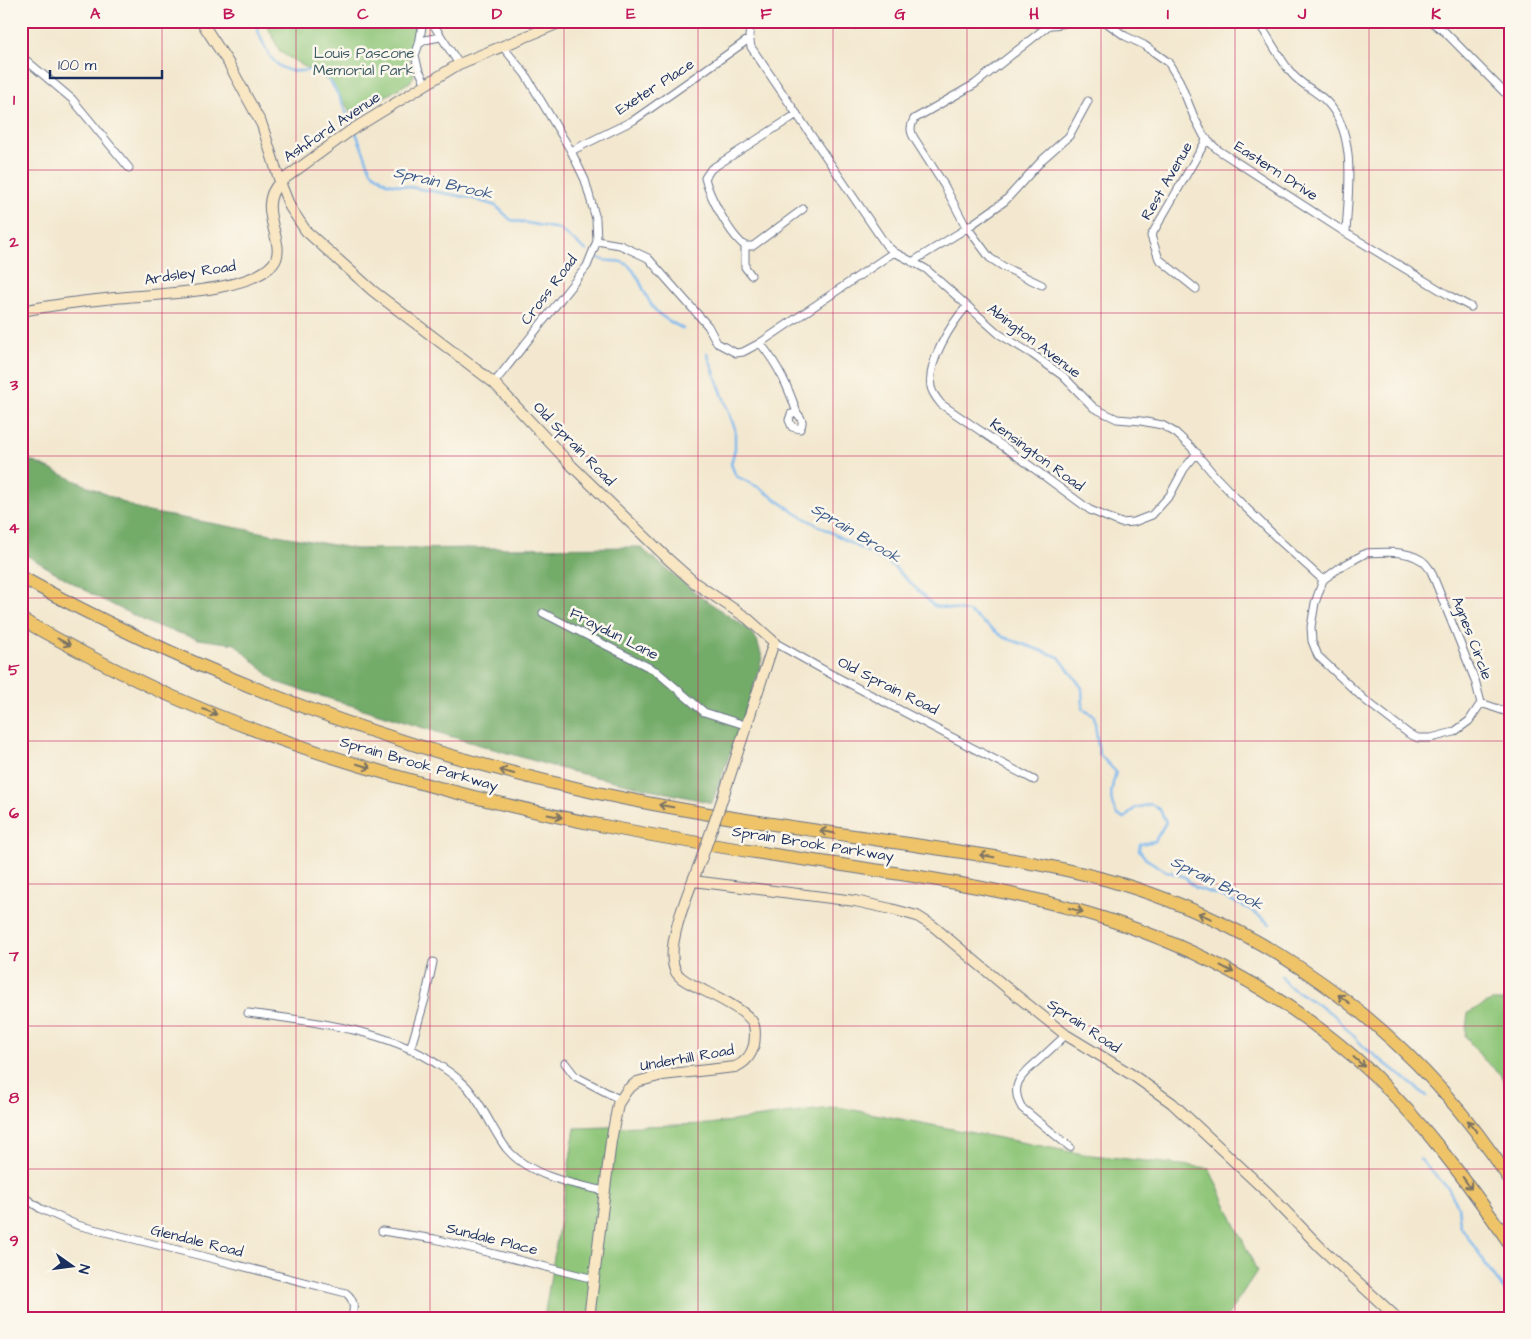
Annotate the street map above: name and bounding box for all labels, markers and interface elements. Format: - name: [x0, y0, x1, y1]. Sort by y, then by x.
- text: A: [90, 3, 101, 25]
- text: B: [223, 3, 235, 25]
- text: C: [357, 3, 369, 25]
- text: D: [492, 3, 503, 25]
- text: E: [626, 3, 636, 25]
- text: F: [760, 3, 772, 25]
- text: G: [894, 3, 906, 25]
- text: H: [1029, 3, 1039, 25]
- text: I: [1167, 3, 1169, 25]
- text: J: [1297, 3, 1307, 25]
- text: K: [1431, 3, 1441, 25]
- park label: Louis Pascone Memorial Park: [313, 43, 415, 81]
- scale bar: [50, 48, 162, 80]
- street label: Exeter Place: [612, 54, 698, 120]
- text: 100 m: [58, 55, 97, 76]
- street label: Ashford Avenue: [279, 87, 385, 167]
- text: 1: [13, 89, 16, 111]
- street label: Eastern Drive: [1230, 136, 1322, 206]
- street label: Rest Avenue: [1136, 138, 1198, 224]
- water label: Sprain Brook: [391, 161, 496, 205]
- text: 2: [8, 231, 19, 253]
- street label: Cross Road: [516, 250, 583, 329]
- street label: Ardsley Road: [143, 255, 238, 292]
- street label: Abington Avenue: [982, 299, 1085, 384]
- text: 3: [9, 374, 19, 396]
- street label: Old Sprain Road: [528, 397, 620, 491]
- street label: Kensington Road: [985, 414, 1089, 497]
- water label: Sprain Brook: [807, 498, 906, 569]
- text: 4: [9, 517, 20, 539]
- street label: Agnes Circle: [1446, 593, 1498, 683]
- street label: Fraydun Lane: [566, 603, 662, 666]
- one-way arrow: [56, 638, 71, 648]
- street label: Old Sprain Road: [834, 652, 942, 721]
- text: 5: [8, 659, 20, 681]
- one-way arrow: [203, 709, 218, 718]
- street label: Sprain Brook Parkway: [337, 731, 500, 798]
- one-way arrow: [355, 762, 371, 772]
- one-way arrow: [500, 766, 516, 776]
- one-way arrow: [659, 801, 675, 811]
- text: 6: [9, 802, 19, 824]
- one-way arrow: [546, 812, 562, 821]
- street label: Sprain Brook Parkway: [731, 821, 895, 868]
- one-way arrow: [819, 826, 835, 836]
- water label: Sprain Brook: [1167, 850, 1268, 916]
- one-way arrow: [980, 851, 996, 861]
- one-way arrow: [1067, 906, 1083, 915]
- one-way arrow: [1198, 911, 1213, 921]
- text: 7: [8, 945, 19, 967]
- one-way arrow: [1219, 964, 1234, 974]
- street label: Sprain Road: [1043, 994, 1125, 1058]
- one-way arrow: [1338, 994, 1351, 1005]
- street label: Underhill Road: [638, 1039, 736, 1077]
- one-way arrow: [1353, 1056, 1366, 1068]
- text: 8: [9, 1087, 20, 1109]
- one-way arrow: [1466, 1120, 1477, 1133]
- one-way arrow: [1462, 1176, 1472, 1190]
- street label: Sundale Place: [444, 1217, 540, 1261]
- street label: Glendale Road: [149, 1219, 246, 1263]
- text: 9: [9, 1230, 19, 1252]
- north arrow: [48, 1242, 98, 1292]
- text: N: [73, 1262, 94, 1276]

